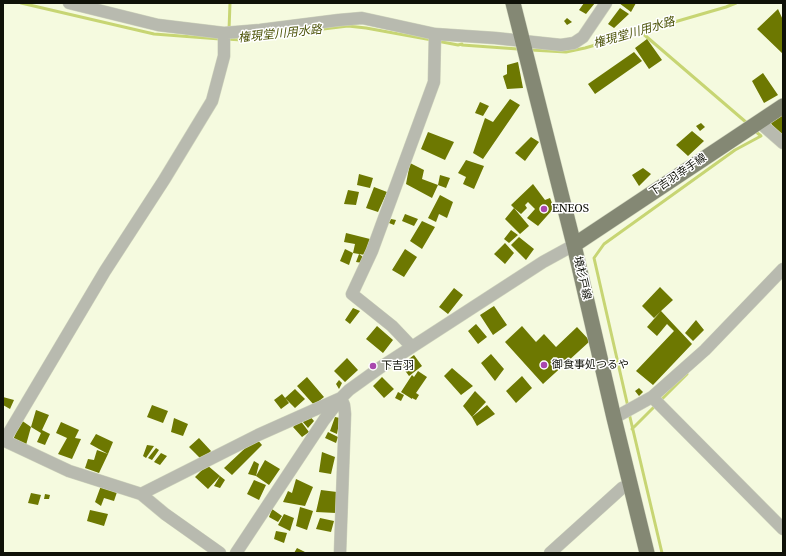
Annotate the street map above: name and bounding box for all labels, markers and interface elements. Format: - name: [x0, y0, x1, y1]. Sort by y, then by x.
- water label: 権現堂川用水路: [592, 15, 676, 51]
- water label: 権現堂川用水路: [237, 22, 323, 46]
- street label: 下吉羽幸手線: [647, 151, 709, 199]
- place label: ENEOS: [552, 202, 589, 216]
- marker: ENEOS: [539, 204, 549, 214]
- street label: 境杉戸線: [571, 255, 593, 301]
- place label: 御食事処つるや: [552, 358, 629, 372]
- place label: 下吉羽: [381, 359, 414, 373]
- marker: 御食事処つるや: [539, 360, 549, 370]
- marker: 下吉羽: [368, 361, 378, 371]

